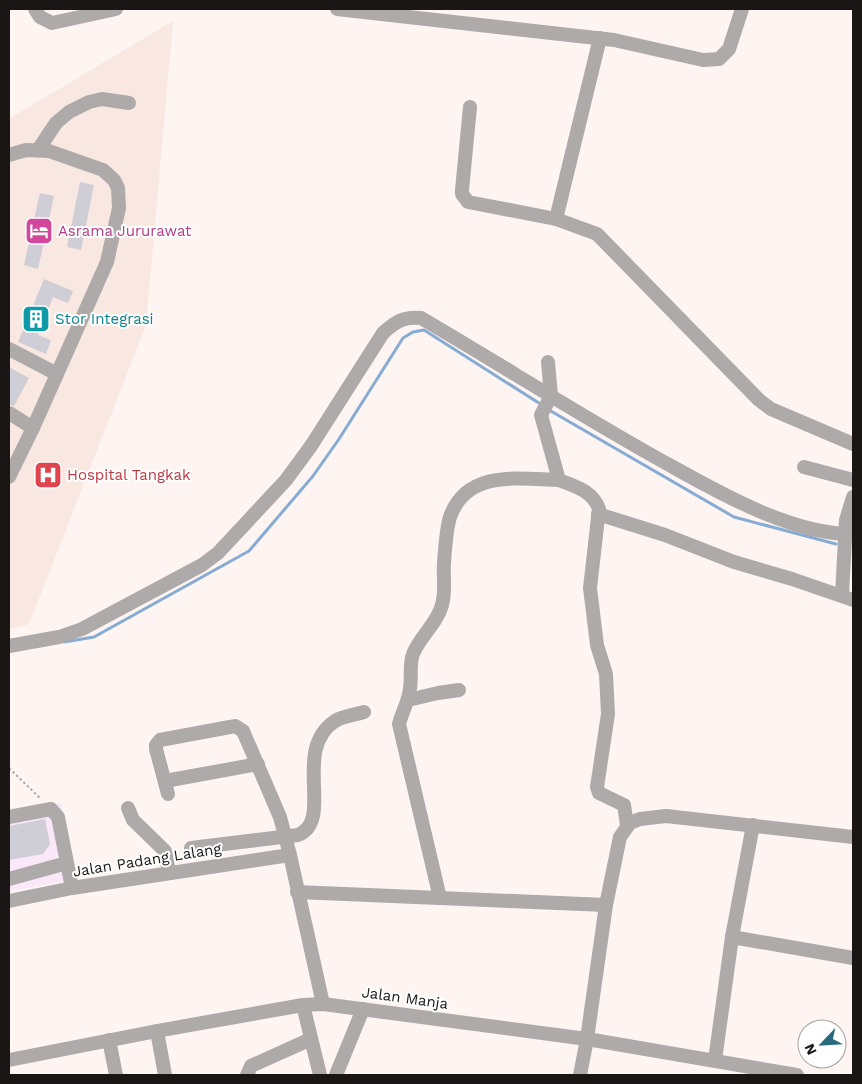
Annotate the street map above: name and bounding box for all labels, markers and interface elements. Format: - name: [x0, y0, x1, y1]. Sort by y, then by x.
- hotel icon: Asrama Jururawat: [24, 216, 54, 246]
- place label: Asrama Jururawat: [58, 222, 192, 240]
- building icon: Stor Integrasi: [21, 304, 51, 334]
- place label: Stor Integrasi: [55, 310, 154, 328]
- hospital icon: Hospital Tangkak: [33, 460, 63, 490]
- place label: Hospital Tangkak: [67, 466, 191, 484]
- street label: Jalan Padang Lalang: [72, 839, 222, 881]
- street label: Jalan Manja: [361, 983, 450, 1013]
- north arrow: [797, 1019, 847, 1069]
- text: N: [801, 1041, 820, 1058]

